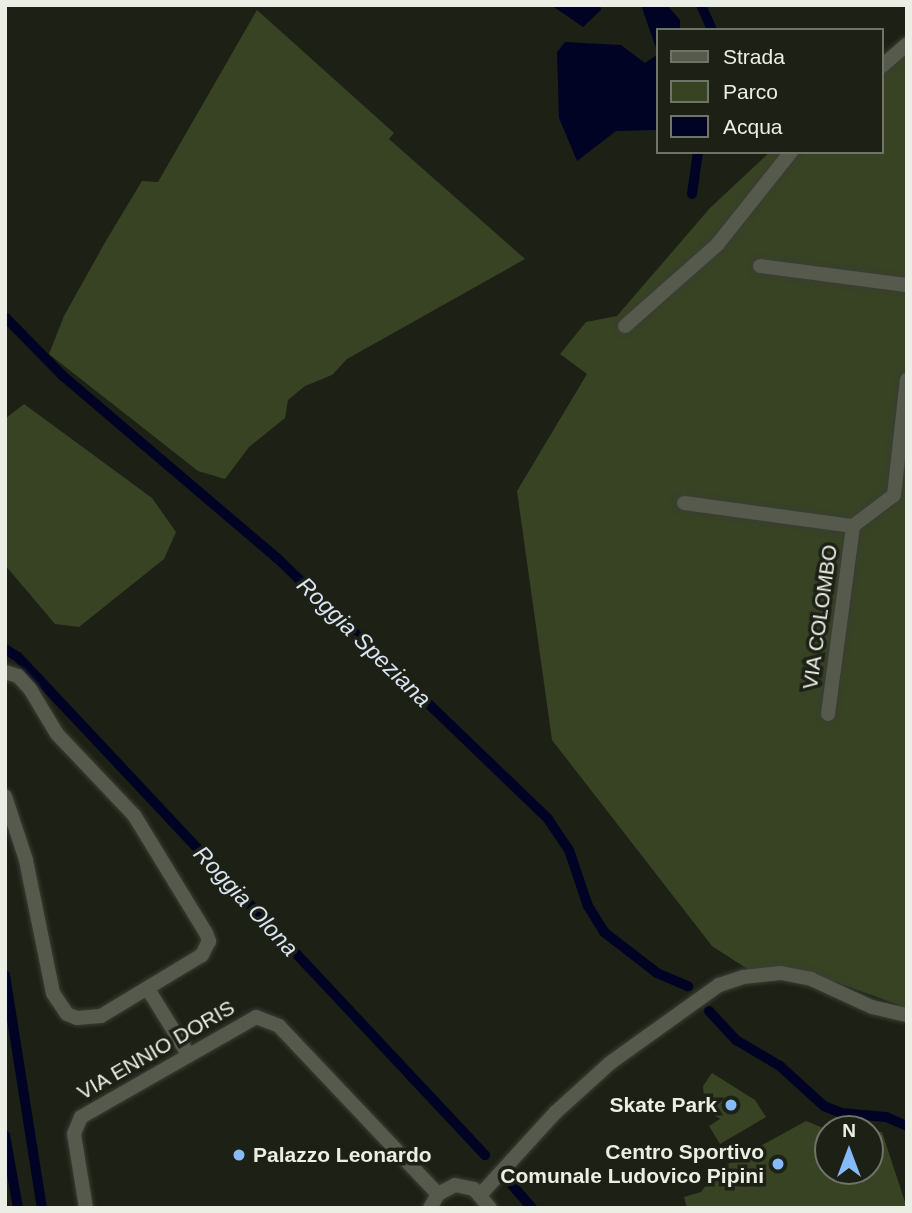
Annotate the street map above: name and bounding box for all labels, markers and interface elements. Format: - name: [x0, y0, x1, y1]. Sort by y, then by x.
- legend: [656, 28, 884, 154]
- text: Strada: [723, 45, 785, 68]
- text: Parco: [723, 80, 778, 103]
- text: Acqua: [723, 115, 783, 138]
- street label: VIA COLOMBO: [797, 542, 843, 692]
- water label: Roggia Speziana: [291, 571, 437, 713]
- water label: Roggia Olona: [188, 840, 304, 962]
- street label: VIA ENNIO DORIS: [72, 994, 240, 1106]
- place label: Skate Park: [610, 1092, 717, 1118]
- marker: Skate Park: [723, 1097, 739, 1113]
- north arrow: [814, 1115, 884, 1185]
- text: N: [842, 1120, 856, 1141]
- place label: Centro Sportivo Comunale Ludovico Pipini: [500, 1139, 764, 1189]
- place label: Palazzo Leonardo: [253, 1142, 432, 1168]
- marker: Palazzo Leonardo: [231, 1147, 247, 1163]
- marker: Centro Sportivo Comunale Ludovico Pipini: [770, 1156, 786, 1172]

